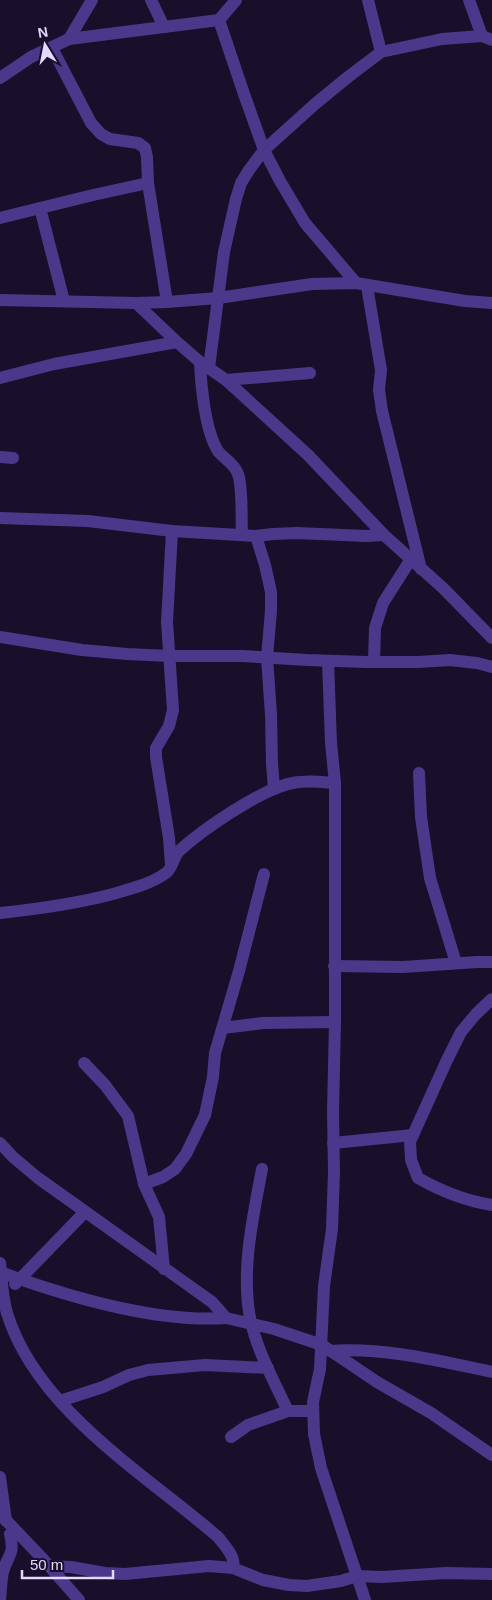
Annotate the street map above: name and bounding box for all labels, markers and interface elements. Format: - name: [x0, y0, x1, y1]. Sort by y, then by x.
- north arrow: [20, 20, 70, 70]
- text: N: [36, 23, 49, 41]
- scale bar: [22, 1548, 114, 1580]
- text: 50 m: [30, 1556, 63, 1573]

